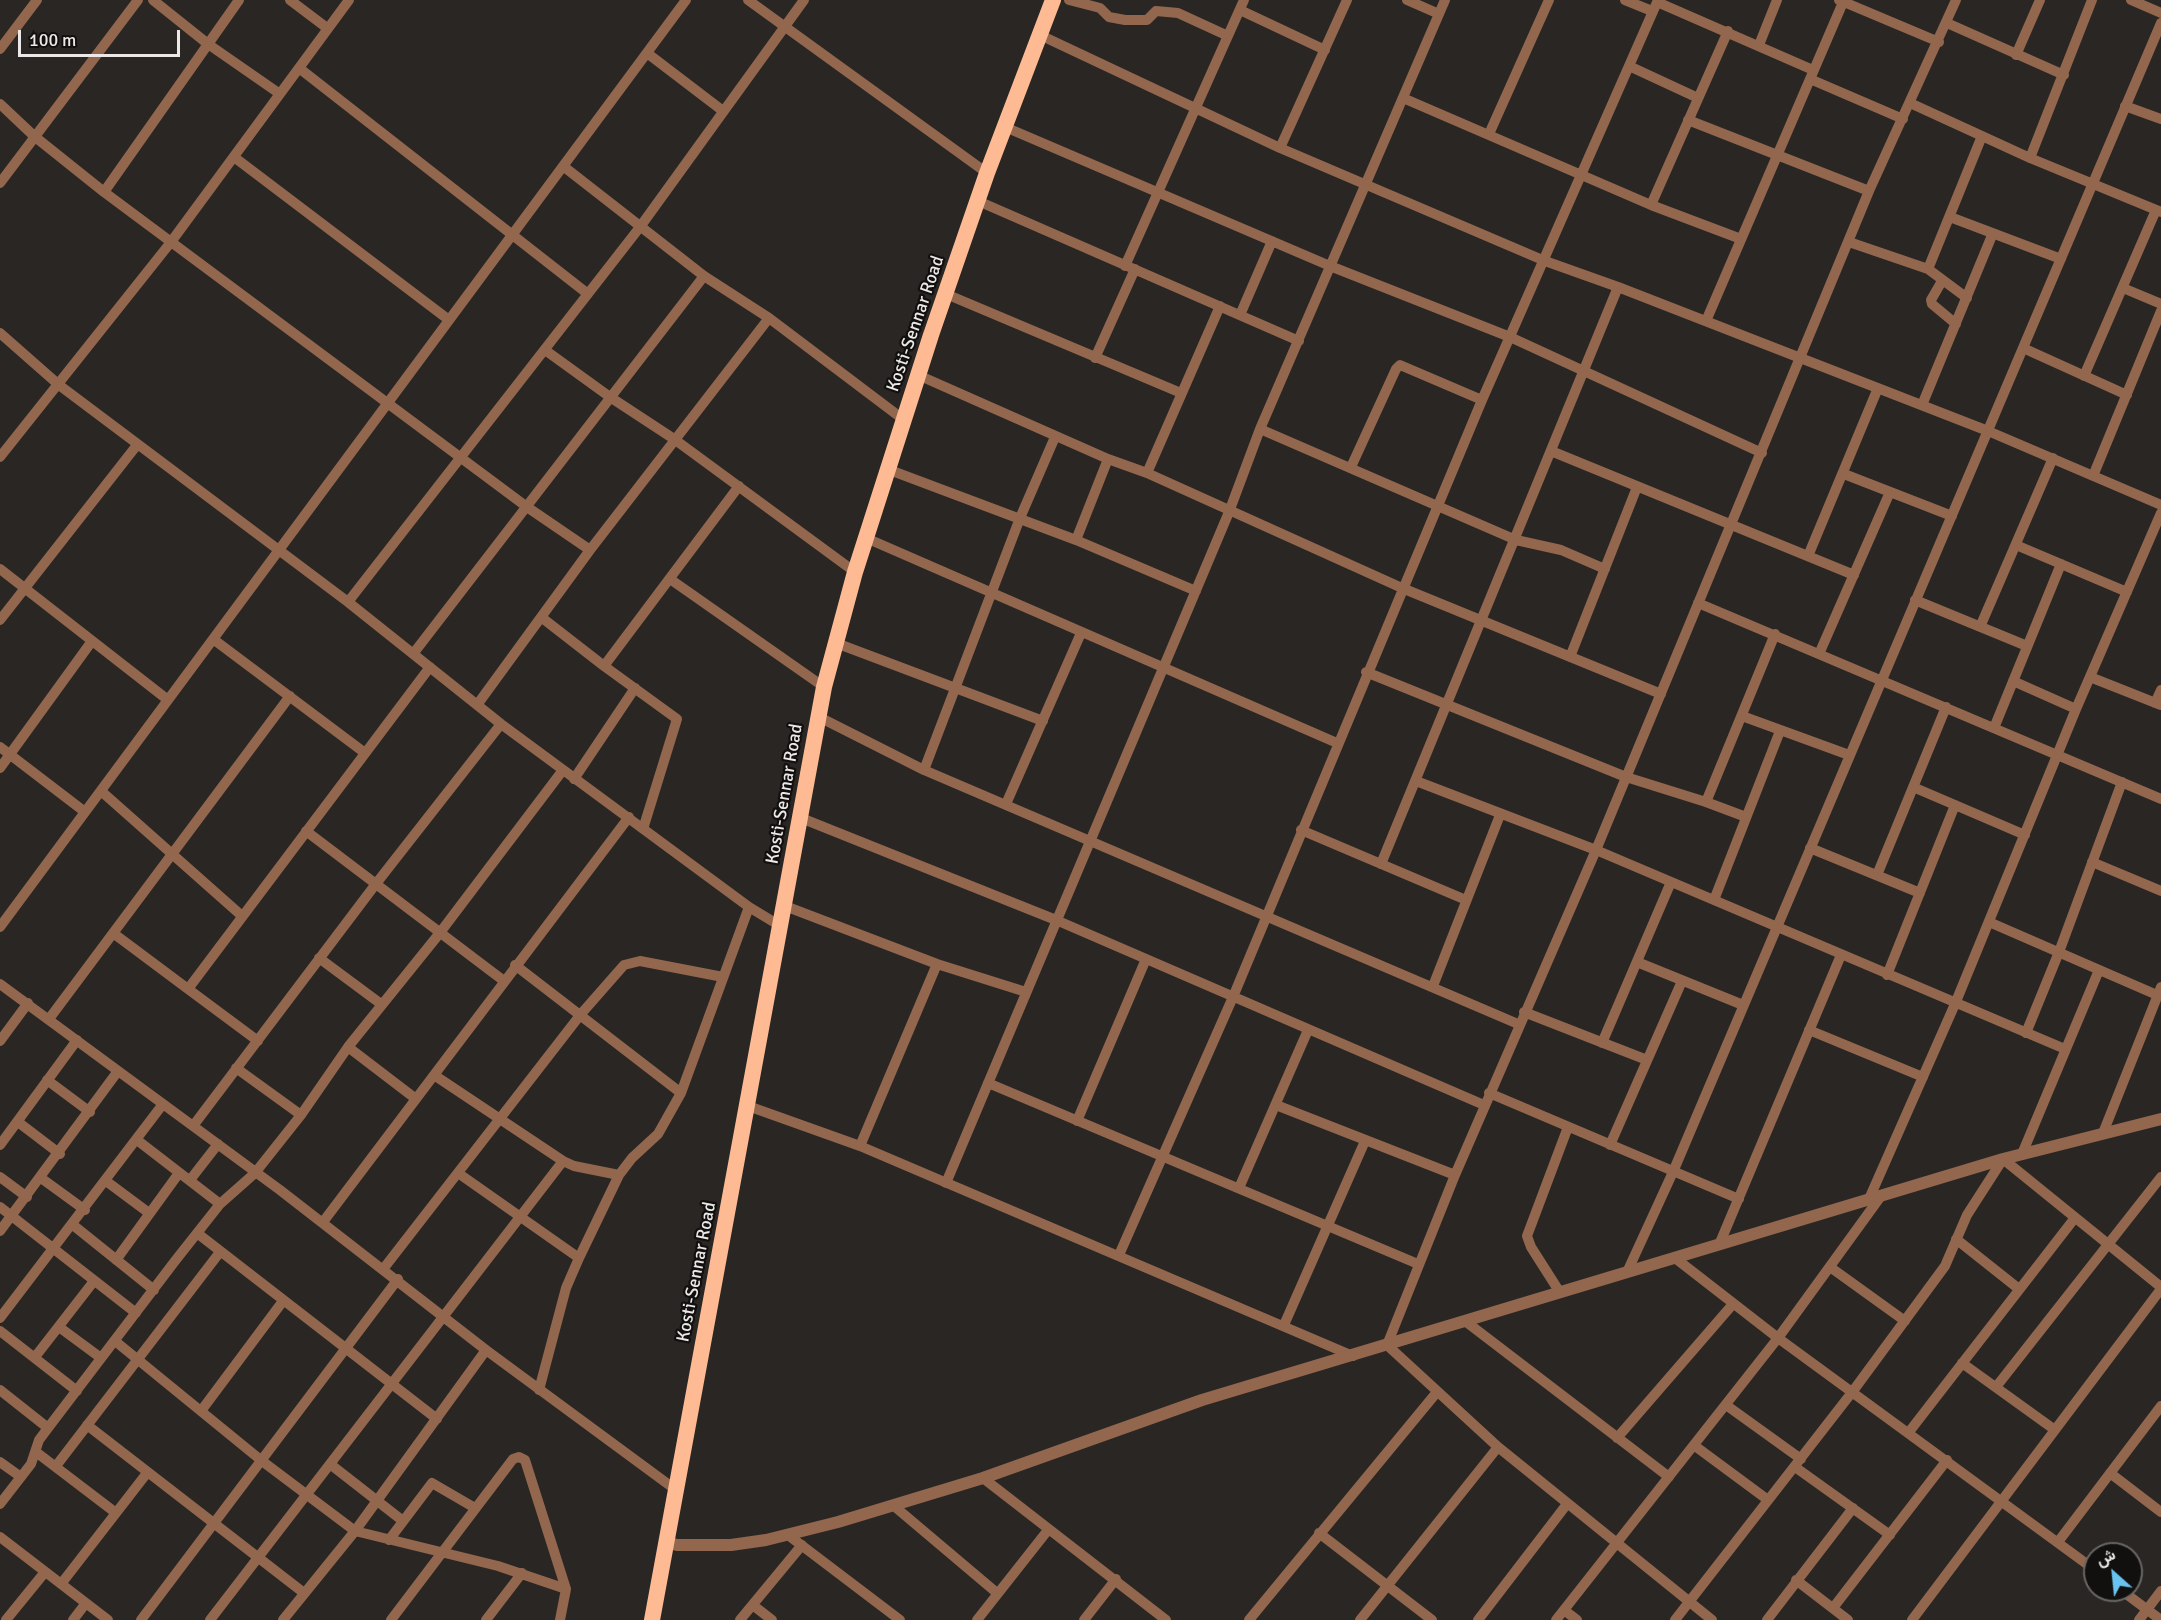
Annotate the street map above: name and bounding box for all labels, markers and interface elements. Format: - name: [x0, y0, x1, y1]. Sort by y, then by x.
- scale bar: [21, 18, 183, 56]
- text: 100 m: [29, 29, 76, 51]
- street label: Kosti-Sennar Road: [883, 253, 949, 395]
- street label: Kosti-Sennar Road: [762, 722, 808, 866]
- street label: Kosti-Sennar Road: [673, 1200, 721, 1344]
- north arrow: [2083, 1542, 2143, 1602]
- text: ش: [2093, 1544, 2119, 1571]

